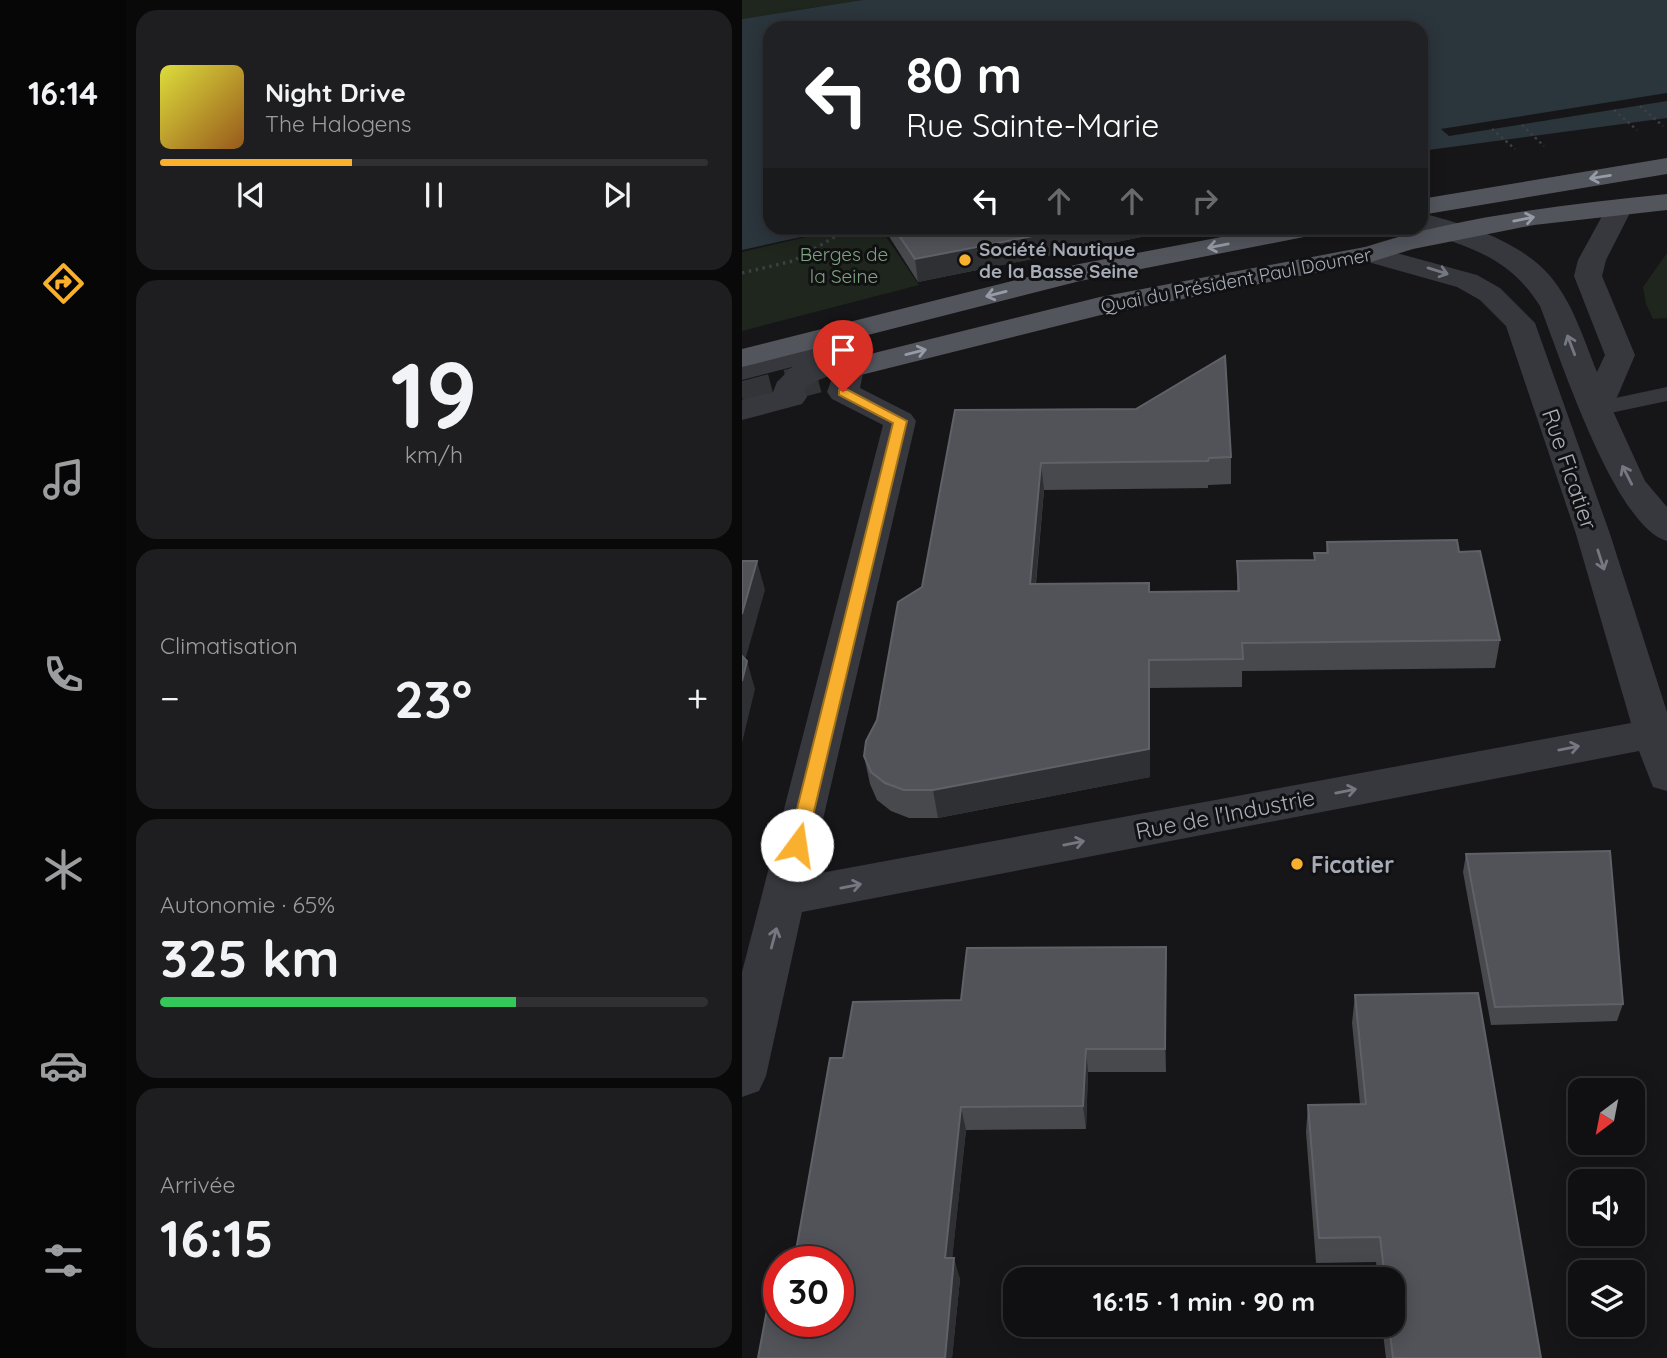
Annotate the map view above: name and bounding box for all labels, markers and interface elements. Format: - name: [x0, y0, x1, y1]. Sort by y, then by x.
- text: 80 m: [906, 44, 1022, 105]
- icon: left: [791, 49, 882, 140]
- text: 16:14: [28, 73, 98, 113]
- text: Night Drive: [265, 76, 406, 109]
- text: Rue Sainte-Marie: [906, 105, 1159, 145]
- text: The Halogens: [265, 109, 412, 138]
- one-way arrow: [1589, 171, 1612, 184]
- icon: previous: [232, 176, 270, 214]
- icon: pause: [415, 176, 453, 214]
- icon: next: [598, 176, 636, 214]
- icon: left: [967, 182, 1005, 220]
- icon: ahead: [1040, 182, 1078, 220]
- icon: ahead: [1113, 182, 1151, 220]
- icon: right: [1186, 182, 1224, 220]
- one-way arrow: [1512, 212, 1535, 226]
- place label: Société Nautique de la Basse Seine: [979, 237, 1139, 283]
- one-way arrow: [1207, 239, 1230, 253]
- park label: Berges de la Seine: [800, 242, 888, 288]
- street label: Quai du Président Paul Doumer: [1099, 242, 1374, 318]
- marker: Société Nautique de la Basse Seine: [957, 252, 973, 268]
- icon: directions: [39, 259, 88, 308]
- one-way arrow: [1426, 265, 1448, 278]
- one-way arrow: [985, 288, 1008, 301]
- pin: [813, 320, 873, 392]
- icon: arrive: [824, 331, 862, 369]
- one-way arrow: [1563, 335, 1576, 357]
- text: 19: [390, 337, 478, 451]
- one-way arrow: [904, 345, 926, 358]
- street label: Rue Ficatier: [1536, 405, 1604, 533]
- text: km/h: [405, 440, 463, 469]
- icon: music: [39, 455, 88, 504]
- one-way arrow: [1620, 465, 1633, 486]
- one-way arrow: [1595, 549, 1608, 571]
- text: Climatisation: [160, 631, 298, 660]
- icon: phone: [39, 650, 88, 699]
- text: 23°: [394, 666, 472, 731]
- text: −: [160, 674, 180, 722]
- text: +: [687, 674, 708, 722]
- one-way arrow: [1557, 741, 1580, 755]
- street label: Rue de l'Industrie: [1133, 782, 1317, 846]
- one-way arrow: [1334, 784, 1357, 797]
- position arrow: [760, 808, 834, 882]
- one-way arrow: [1062, 836, 1085, 849]
- icon: climate: [39, 845, 88, 894]
- place label: Ficatier: [1311, 850, 1394, 879]
- marker: Ficatier: [1289, 856, 1305, 872]
- one-way arrow: [839, 878, 862, 892]
- text: Autonomie · 65%: [160, 890, 335, 919]
- text: 325 km: [160, 925, 340, 990]
- one-way arrow: [768, 927, 781, 949]
- icon: car: [39, 1041, 88, 1090]
- north arrow: [1568, 1078, 1645, 1155]
- map controls: [1568, 1078, 1645, 1337]
- button: sound: [1568, 1169, 1645, 1246]
- text: Arrivée: [160, 1170, 236, 1199]
- text: 16:15: [160, 1205, 273, 1270]
- icon: filters: [39, 1236, 88, 1285]
- speed limit sign: 30: [763, 1246, 854, 1337]
- button: layers: [1568, 1260, 1645, 1337]
- text: 16:15 · 1 min · 90 m: [1093, 1285, 1315, 1318]

